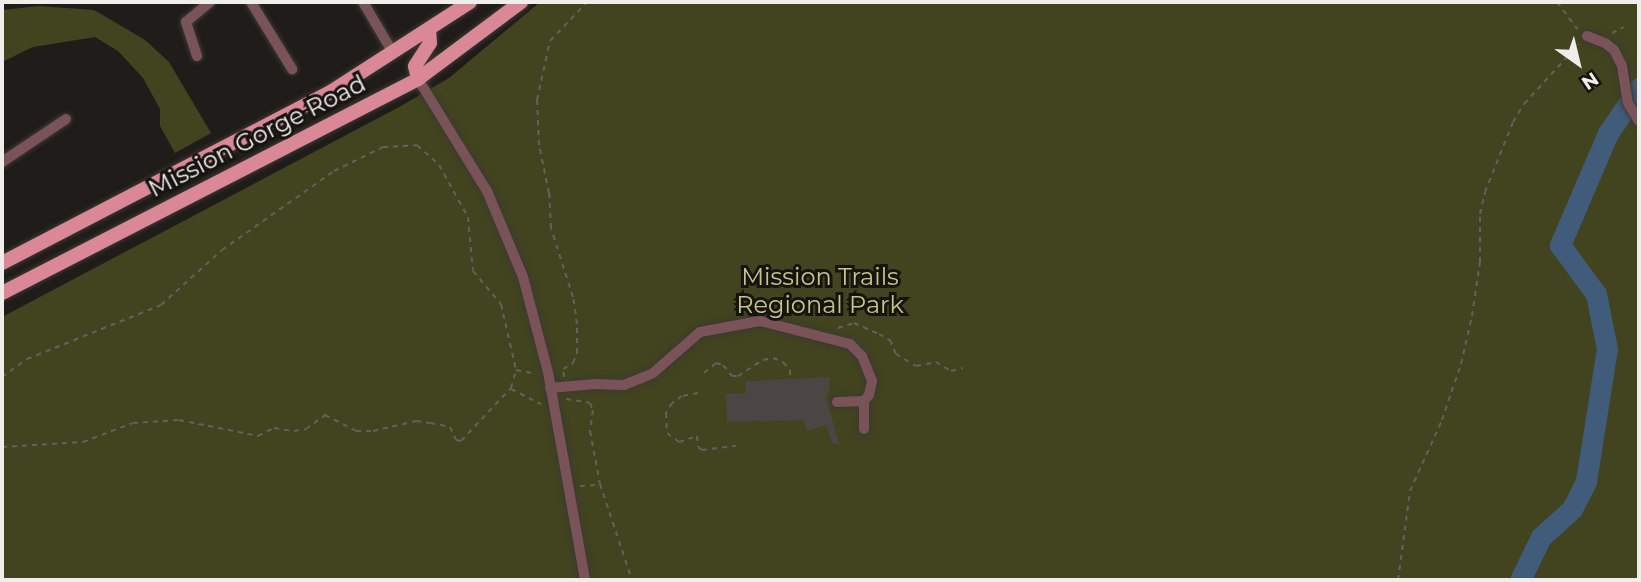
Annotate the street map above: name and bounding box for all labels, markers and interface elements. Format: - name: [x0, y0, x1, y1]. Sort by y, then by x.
- north arrow: [1543, 28, 1613, 98]
- text: N: [1577, 67, 1603, 95]
- street label: Mission Gorge Road: [144, 69, 370, 203]
- park label: Mission Trails Regional Park: [736, 263, 904, 319]

